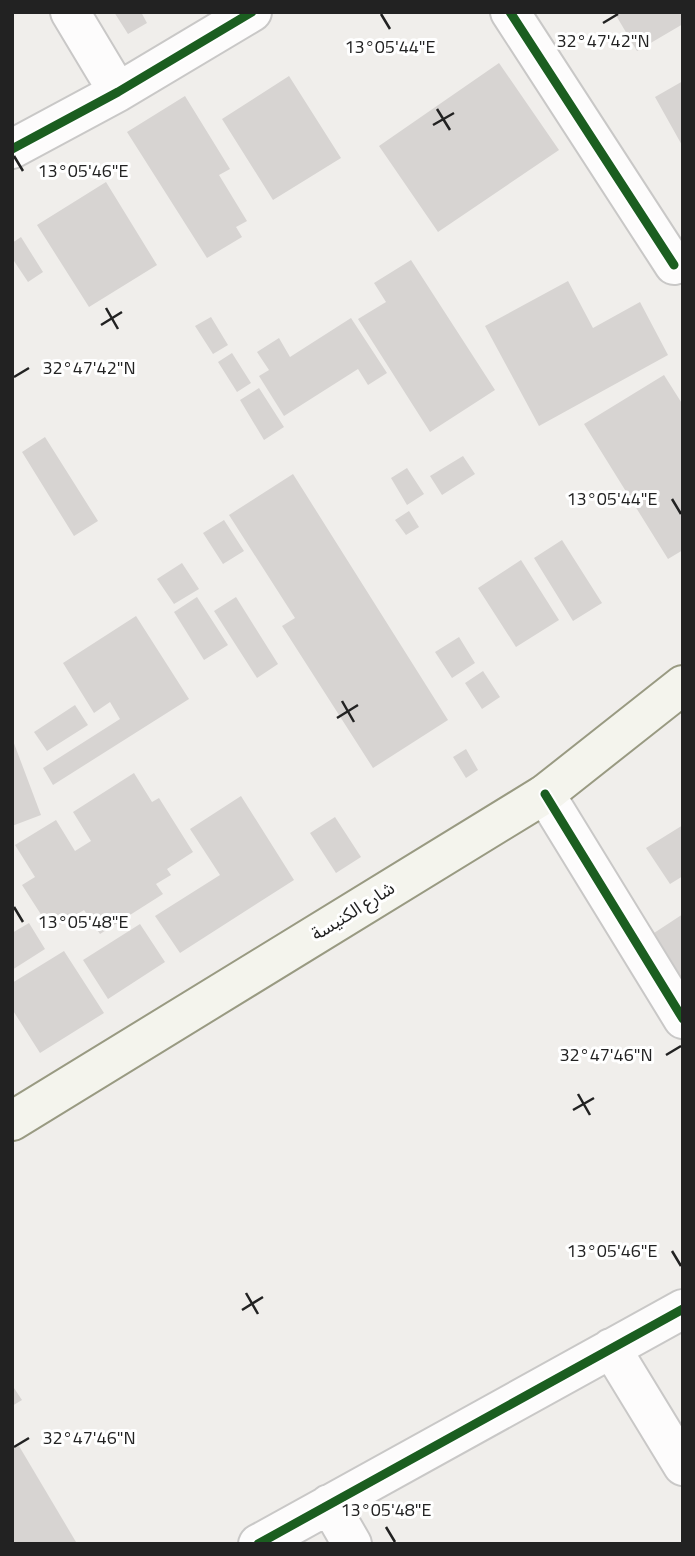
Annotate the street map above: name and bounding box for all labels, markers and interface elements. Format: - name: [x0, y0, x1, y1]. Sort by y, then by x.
- text: 32°47'42"N: [556, 27, 650, 54]
- text: 13°05'44"E: [345, 33, 436, 60]
- text: 13°05'46"E: [38, 157, 129, 184]
- text: 32°47'42"N: [42, 354, 136, 381]
- text: 13°05'44"E: [567, 485, 658, 512]
- street label: شارع الكنيسة: [306, 874, 400, 948]
- text: 13°05'48"E: [38, 908, 129, 935]
- text: 32°47'46"N: [559, 1041, 653, 1068]
- text: 13°05'46"E: [567, 1237, 658, 1264]
- text: 32°47'46"N: [42, 1424, 136, 1451]
- text: 13°05'48"E: [341, 1496, 432, 1523]

